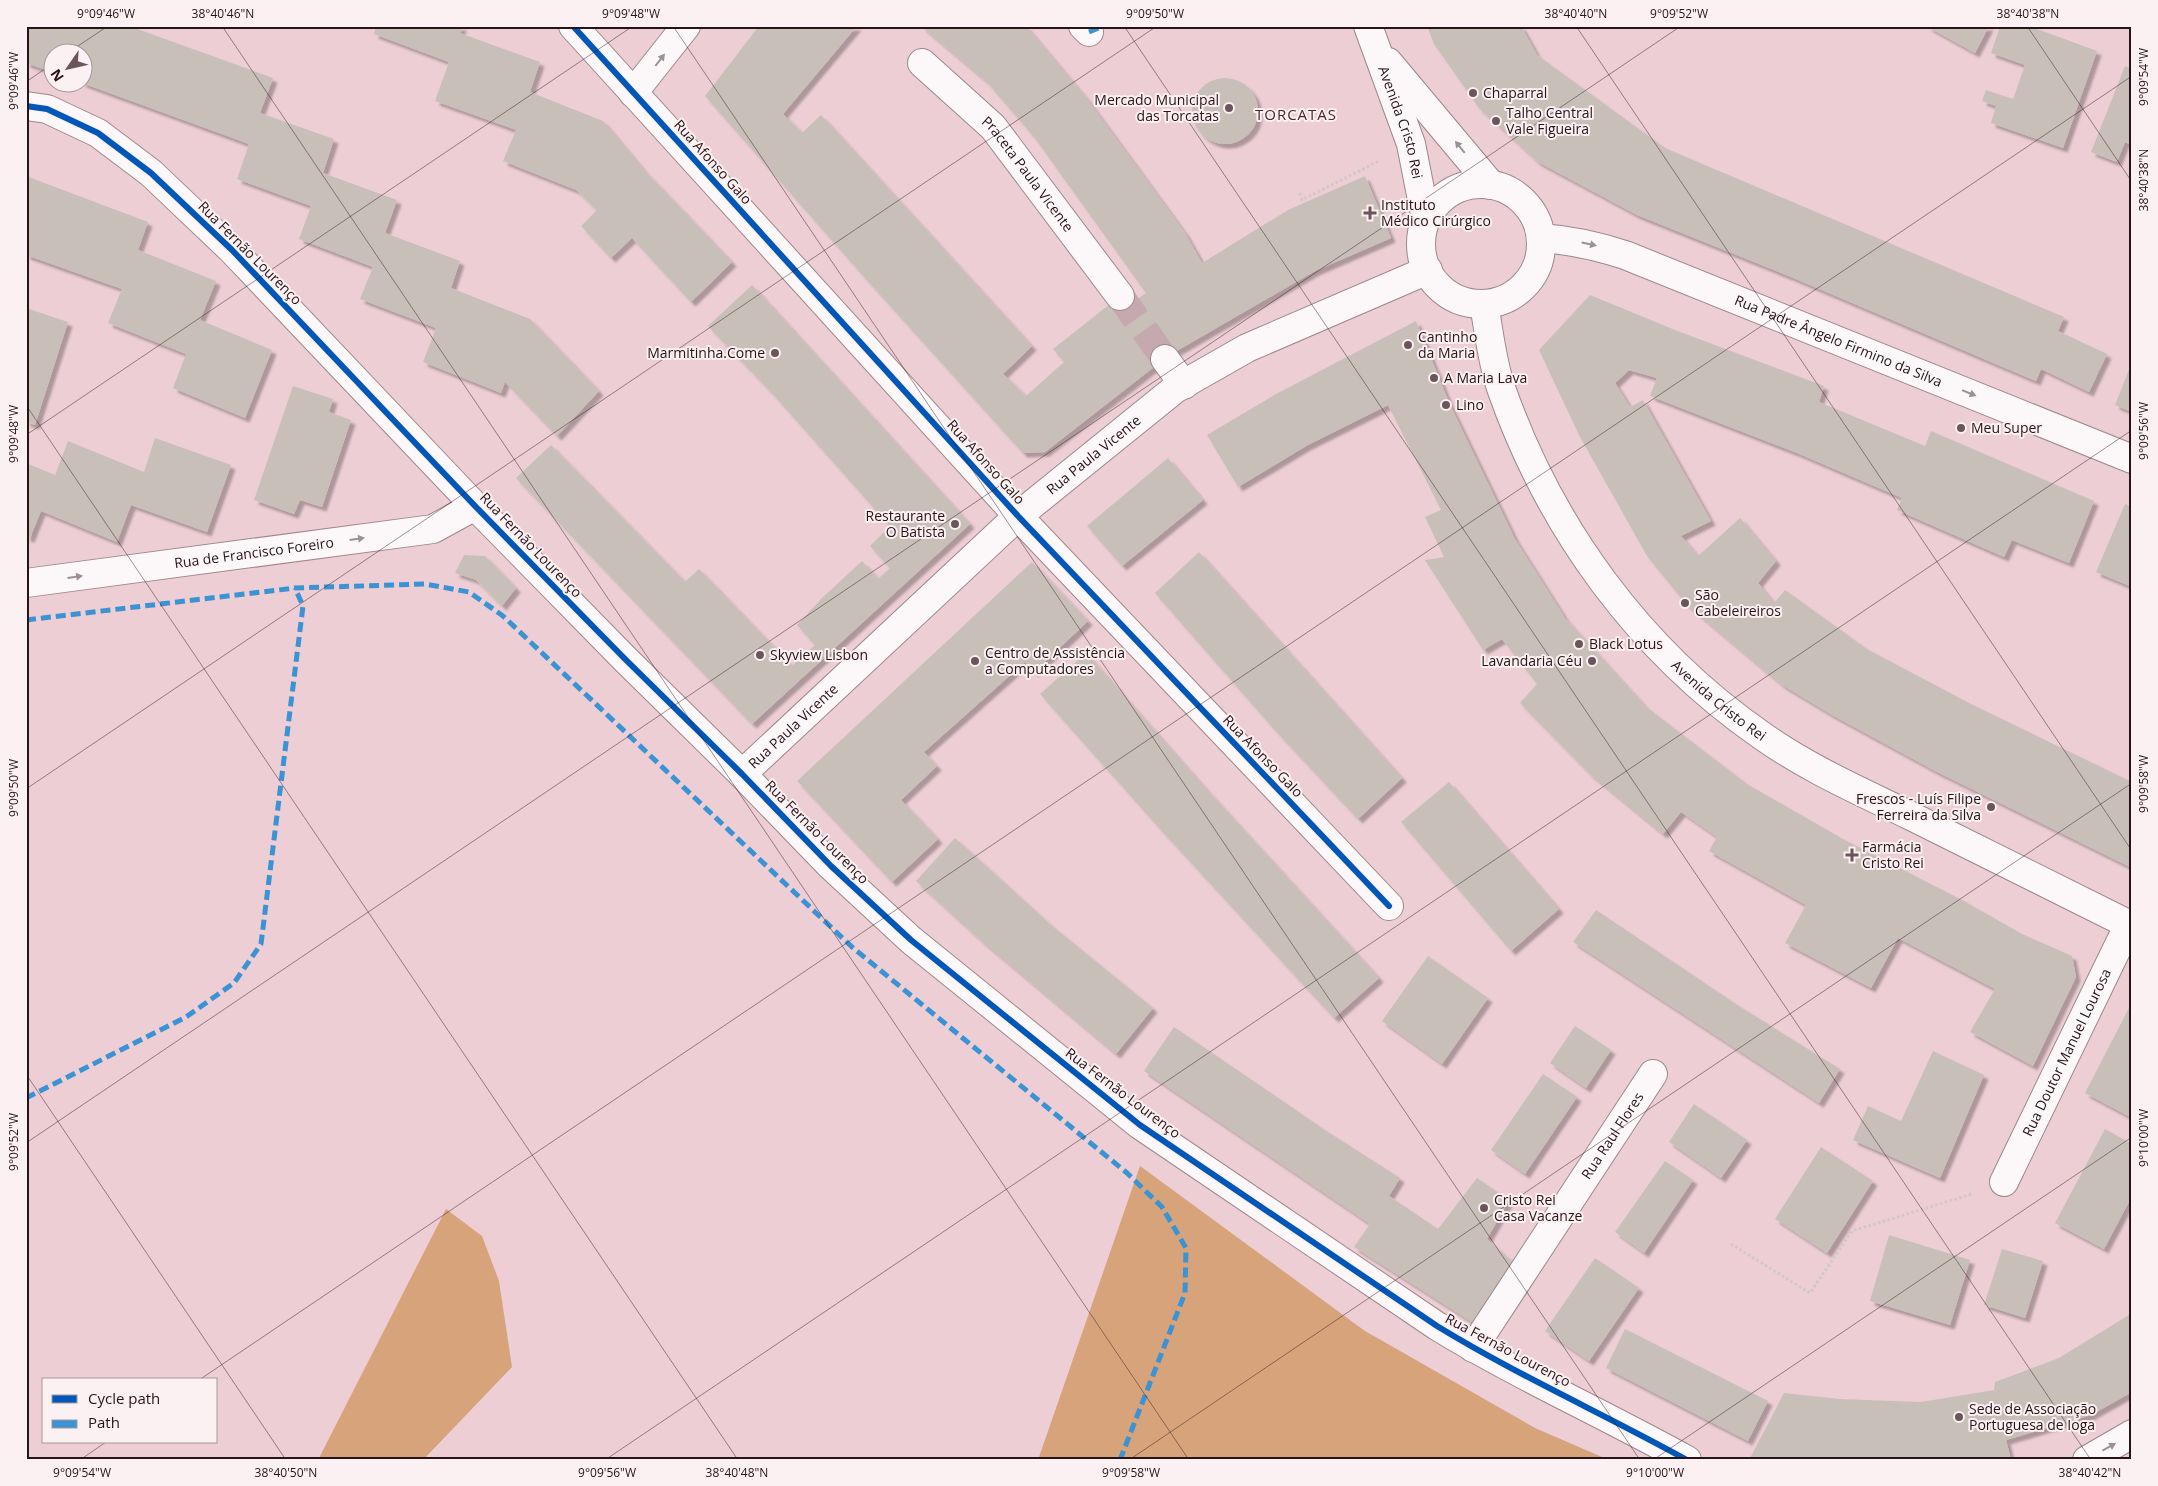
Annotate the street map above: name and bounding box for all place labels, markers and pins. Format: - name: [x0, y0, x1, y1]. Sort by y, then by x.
- place label: Chaparral: [1483, 83, 1547, 102]
- marker: Chaparral: [1467, 87, 1479, 99]
- place label: Mercado Municipal das Torcatas: [1094, 90, 1219, 125]
- marker: Mercado Municipal das Torcatas: [1223, 102, 1235, 114]
- place label: Talho Central Vale Figueira: [1506, 103, 1593, 138]
- marker: Talho Central Vale Figueira: [1490, 115, 1502, 127]
- place label: Instituto Médico Cirúrgico: [1381, 195, 1491, 230]
- marker: Instituto Médico Cirúrgico: [1363, 206, 1377, 220]
- place label: Cantinho da Maria: [1418, 327, 1477, 362]
- marker: Cantinho da Maria: [1402, 339, 1414, 351]
- place label: Marmitinha.Come: [647, 343, 765, 362]
- marker: Marmitinha.Come: [769, 347, 781, 359]
- place label: A Maria Lava: [1444, 368, 1527, 387]
- marker: A Maria Lava: [1428, 372, 1440, 384]
- place label: Lino: [1456, 395, 1484, 414]
- marker: Lino: [1440, 399, 1452, 411]
- place label: Meu Super: [1971, 418, 2042, 437]
- marker: Meu Super: [1955, 422, 1967, 434]
- place label: Restaurante O Batista: [866, 506, 945, 541]
- marker: Restaurante O Batista: [949, 518, 961, 530]
- place label: São Cabeleireiros: [1695, 585, 1781, 620]
- marker: São Cabeleireiros: [1679, 597, 1691, 609]
- place label: Black Lotus: [1589, 634, 1663, 653]
- marker: Black Lotus: [1573, 638, 1585, 650]
- place label: Centro de Assistência a Computadores: [985, 643, 1125, 678]
- place label: Skyview Lisbon: [770, 645, 868, 664]
- marker: Skyview Lisbon: [754, 649, 766, 661]
- place label: Lavandaria Céu: [1481, 651, 1582, 670]
- marker: Centro de Assistência a Computadores: [969, 655, 981, 667]
- marker: Lavandaria Céu: [1586, 655, 1598, 667]
- place label: Frescos - Luís Filipe Ferreira da Silva: [1856, 789, 1981, 824]
- marker: Frescos - Luís Filipe Ferreira da Silva: [1985, 801, 1997, 813]
- place label: Farmácia Cristo Rei: [1862, 837, 1924, 872]
- marker: Farmácia Cristo Rei: [1846, 849, 1858, 861]
- place label: Cristo Rei Casa Vacanze: [1494, 1190, 1582, 1225]
- marker: Cristo Rei Casa Vacanze: [1478, 1202, 1490, 1214]
- place label: Sede de Associação Portuguesa de Ioga: [1969, 1399, 2096, 1434]
- marker: Sede de Associação Portuguesa de Ioga: [1953, 1411, 1965, 1423]

